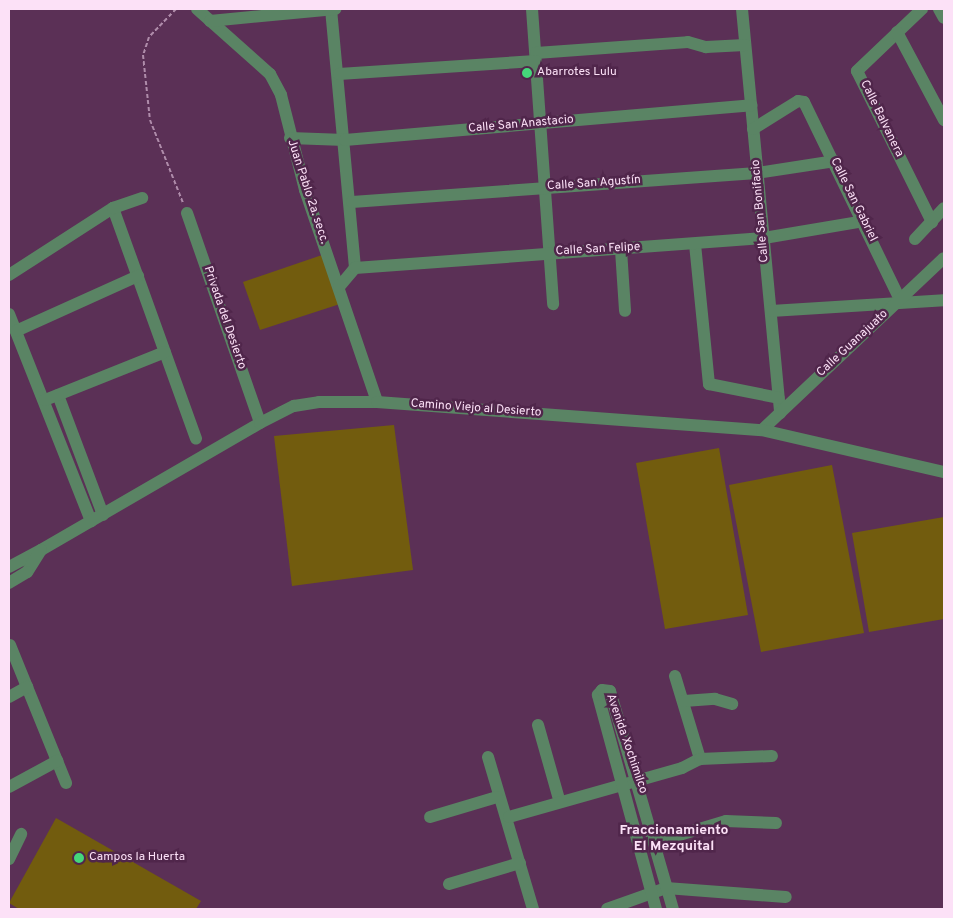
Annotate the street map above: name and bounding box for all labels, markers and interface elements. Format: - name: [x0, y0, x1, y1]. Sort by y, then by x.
- place label: Abarrotes Lulu: [537, 66, 617, 80]
- marker: Abarrotes Lulu: [521, 67, 533, 79]
- street label: Calle Balvanera: [856, 78, 906, 160]
- street label: Calle San Anastacio: [467, 113, 575, 137]
- street label: Juan Pablo 2a. secc.: [283, 138, 331, 246]
- street label: Calle San Gabriel: [826, 156, 880, 244]
- street label: Calle San Bonifacio: [749, 159, 773, 263]
- street label: Calle San Agustín: [546, 174, 642, 194]
- street label: Calle San Felipe: [555, 241, 641, 259]
- street label: Privada del Desierto: [200, 264, 248, 372]
- street label: Calle Guanajuato: [815, 307, 891, 381]
- street label: Camino Viejo al Desierto: [410, 397, 542, 421]
- street label: Avenida Xochimilco: [602, 692, 650, 796]
- district label: Fraccionamiento El Mezquital: [619, 823, 729, 856]
- place label: Campos la Huerta: [89, 851, 185, 865]
- marker: Campos la Huerta: [73, 852, 85, 864]

